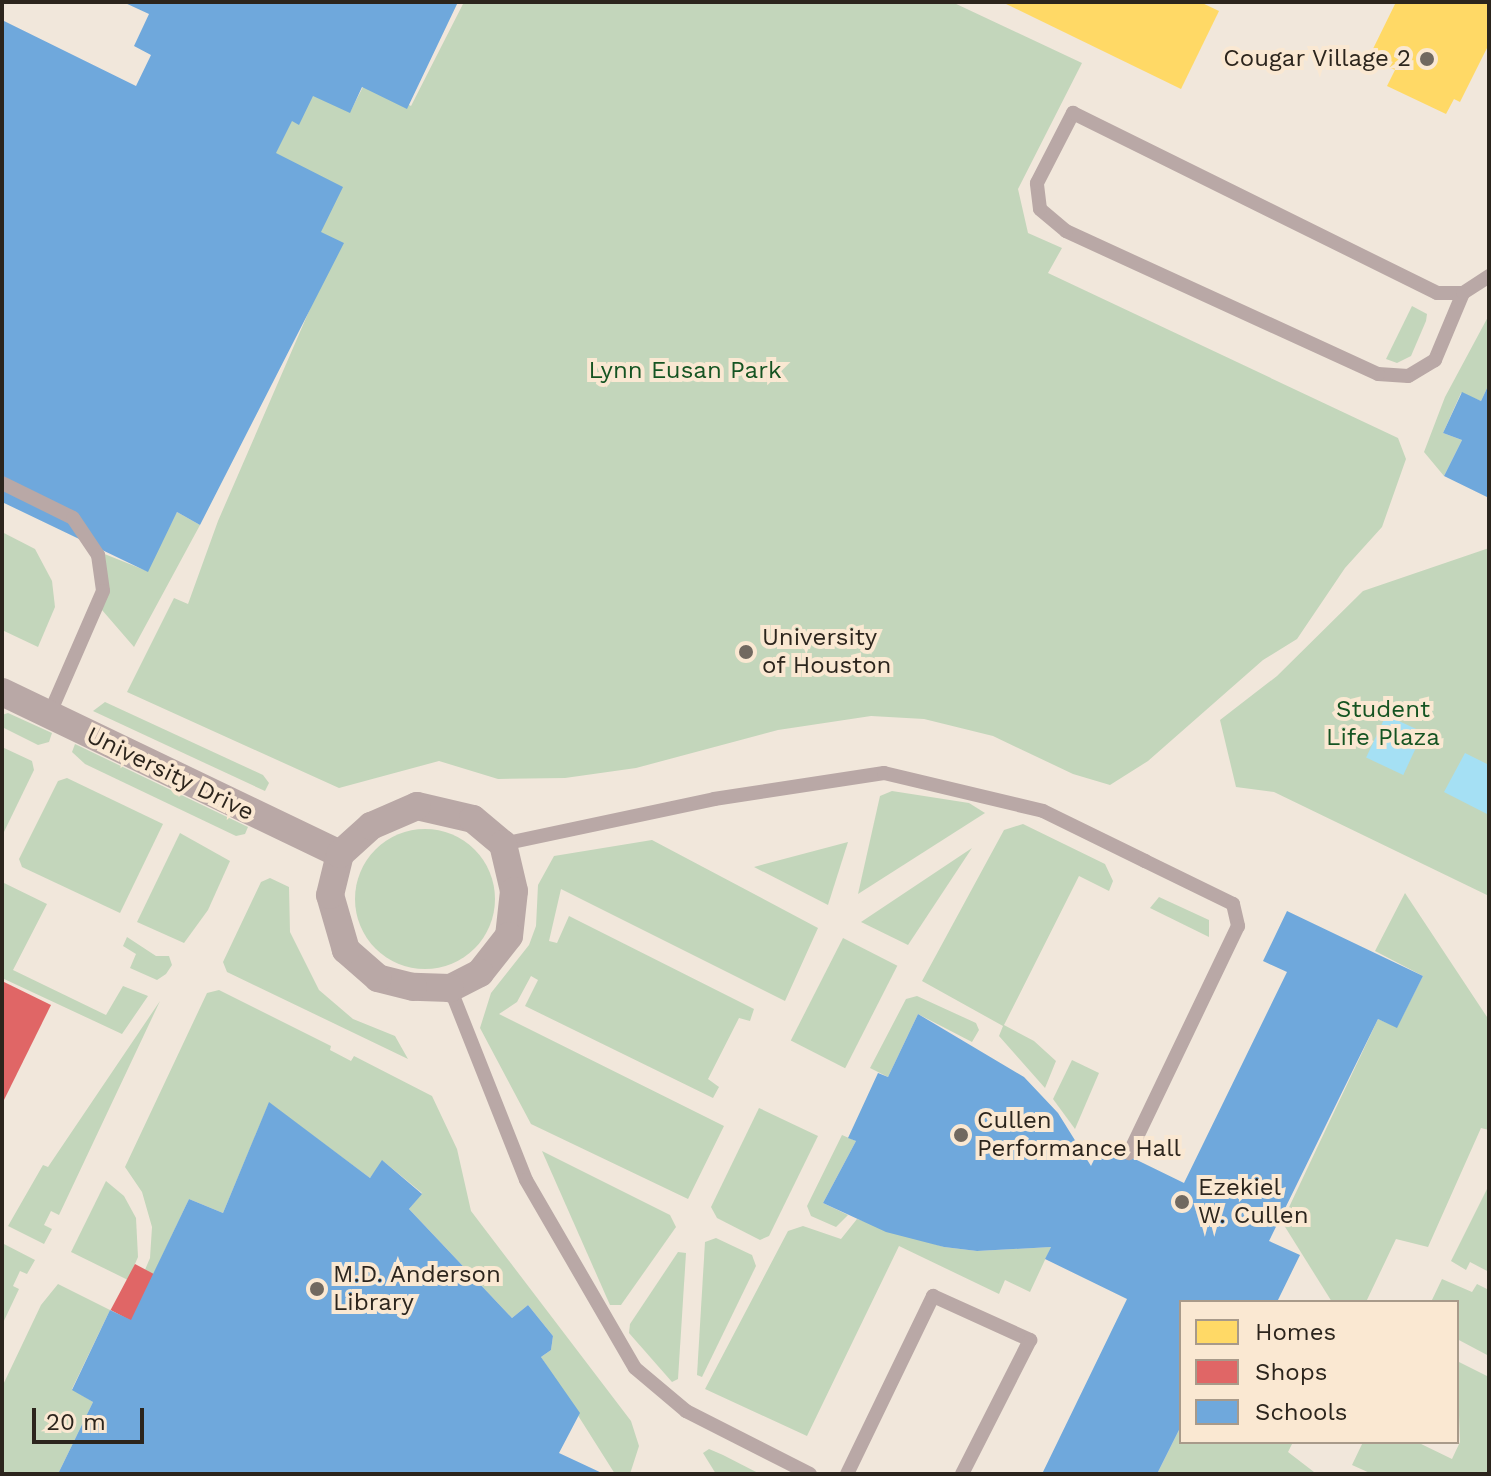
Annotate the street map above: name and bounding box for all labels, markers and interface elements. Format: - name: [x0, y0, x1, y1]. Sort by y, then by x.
- place label: Cougar Village 2: [1222, 45, 1411, 73]
- marker: Cougar Village 2: [1418, 50, 1436, 68]
- park label: Lynn Eusan Park: [588, 357, 782, 385]
- place label: University of Houston: [762, 624, 892, 680]
- marker: University of Houston: [737, 643, 755, 661]
- park label: Student Life Plaza: [1326, 696, 1440, 752]
- street label: University Drive: [81, 721, 259, 827]
- place label: Cullen Performance Hall: [977, 1107, 1181, 1163]
- marker: Cullen Performance Hall: [952, 1126, 970, 1144]
- place label: Ezekiel W. Cullen: [1198, 1174, 1308, 1230]
- marker: Ezekiel W. Cullen: [1173, 1193, 1191, 1211]
- place label: M.D. Anderson Library: [333, 1261, 502, 1317]
- marker: M.D. Anderson Library: [308, 1280, 326, 1298]
- legend: [1179, 1300, 1459, 1444]
- text: Homes: [1255, 1318, 1336, 1346]
- text: Shops: [1255, 1358, 1327, 1386]
- scale bar: [36, 1392, 148, 1442]
- text: Schools: [1255, 1398, 1347, 1426]
- text: 20 m: [46, 1408, 106, 1436]

